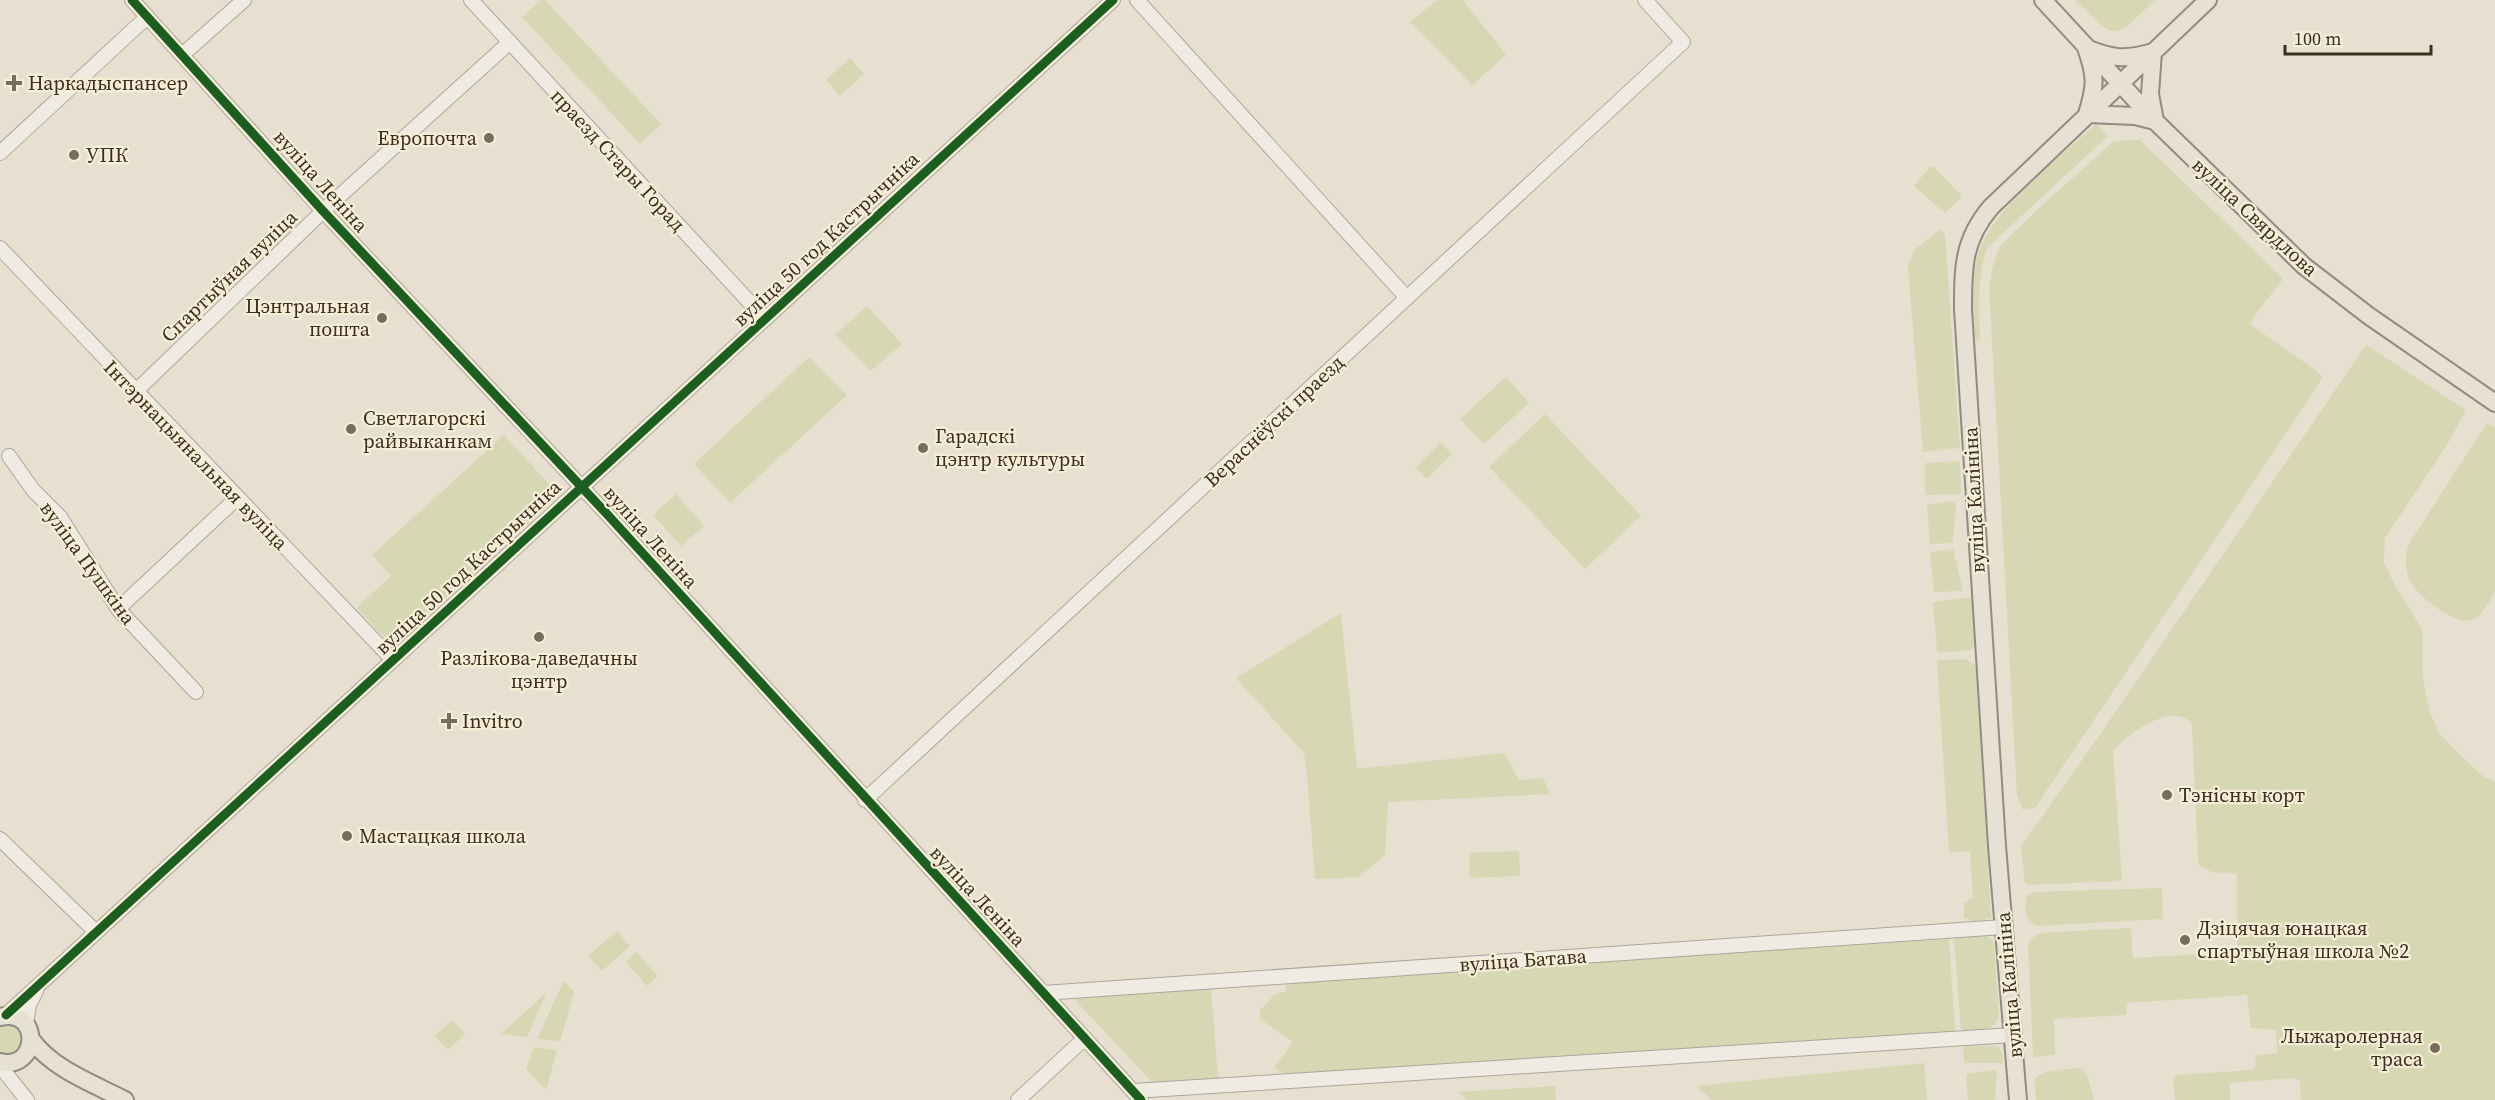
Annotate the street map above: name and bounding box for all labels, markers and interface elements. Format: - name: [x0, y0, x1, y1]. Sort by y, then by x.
- scale bar: [2285, 18, 2430, 56]
- text: 100 m: [2294, 26, 2341, 51]
- place label: Наркадыспансер: [28, 69, 188, 97]
- marker: Наркадыспансер: [5, 74, 23, 92]
- street label: праезд Стары Горад: [544, 82, 692, 238]
- street label: вуліца Леніна: [267, 124, 375, 239]
- place label: Европочта: [377, 124, 478, 152]
- marker: Европочта: [482, 131, 496, 145]
- place label: УПК: [86, 141, 129, 169]
- street label: вуліца 50 год Кастрычніка: [727, 145, 926, 333]
- marker: УПК: [67, 148, 81, 162]
- street label: вуліца Свярдлова: [2186, 151, 2325, 283]
- street label: Спартыўная вуліца: [155, 203, 304, 349]
- place label: Цэнтральная пошта: [245, 292, 371, 343]
- marker: Цэнтральная пошта: [375, 311, 389, 325]
- street label: Вераснёўскі праезд: [1198, 349, 1350, 493]
- street label: Інтэрнацыянальная вуліца: [97, 354, 295, 557]
- place label: Светлагорскі райвыканкам: [363, 404, 492, 455]
- marker: Светлагорскі райвыканкам: [344, 422, 358, 436]
- place label: Гарадскі цэнтр культуры: [935, 422, 1085, 473]
- street label: вуліца Калініна: [1956, 425, 1992, 574]
- marker: Гарадскі цэнтр культуры: [916, 441, 930, 455]
- street label: вуліца 50 год Кастрычніка: [369, 473, 568, 661]
- street label: вуліца Леніна: [597, 480, 705, 595]
- street label: вуліца Пушкіна: [34, 496, 143, 631]
- marker: Разлікова-даведачны цэнтр: [532, 630, 546, 644]
- place label: Разлікова-даведачны цэнтр: [440, 644, 638, 695]
- place label: Invitro: [462, 707, 523, 735]
- marker: Invitro: [440, 712, 458, 730]
- place label: Тэнісны корт: [2179, 781, 2305, 809]
- marker: Тэнісны корт: [2160, 788, 2174, 802]
- place label: Мастацкая школа: [359, 822, 527, 850]
- marker: Мастацкая школа: [340, 829, 354, 843]
- street label: вуліца Леніна: [924, 839, 1033, 953]
- street label: вуліца Калініна: [1989, 910, 2029, 1059]
- place label: Дзіцячая юнацкая спартыўная школа №2: [2197, 914, 2409, 965]
- marker: Дзіцячая юнацкая спартыўная школа №2: [2178, 933, 2192, 947]
- street label: вуліца Батава: [1458, 942, 1588, 978]
- place label: Лыжаролерная траса: [2281, 1022, 2424, 1073]
- marker: Лыжаролерная траса: [2428, 1041, 2442, 1055]

